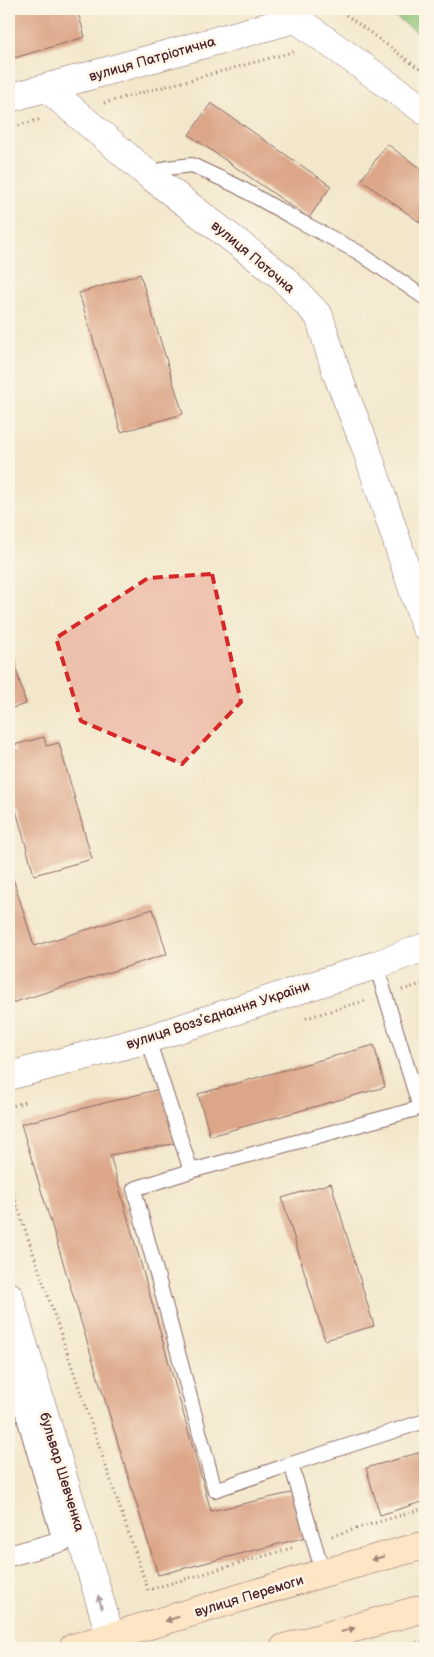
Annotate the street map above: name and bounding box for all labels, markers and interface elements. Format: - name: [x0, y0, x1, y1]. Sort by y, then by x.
- street label: вулиця Патріотична: [87, 33, 218, 85]
- street label: вулиця Поточна: [208, 217, 299, 297]
- street label: вулиця Воззʼєднання України: [124, 977, 312, 1053]
- street label: бульвар Шевченка: [36, 1411, 88, 1534]
- one-way arrow: [371, 1554, 386, 1562]
- street label: вулиця Перемоги: [192, 1571, 306, 1621]
- one-way arrow: [96, 1594, 104, 1609]
- one-way arrow: [165, 1616, 180, 1624]
- one-way arrow: [340, 1626, 355, 1634]

